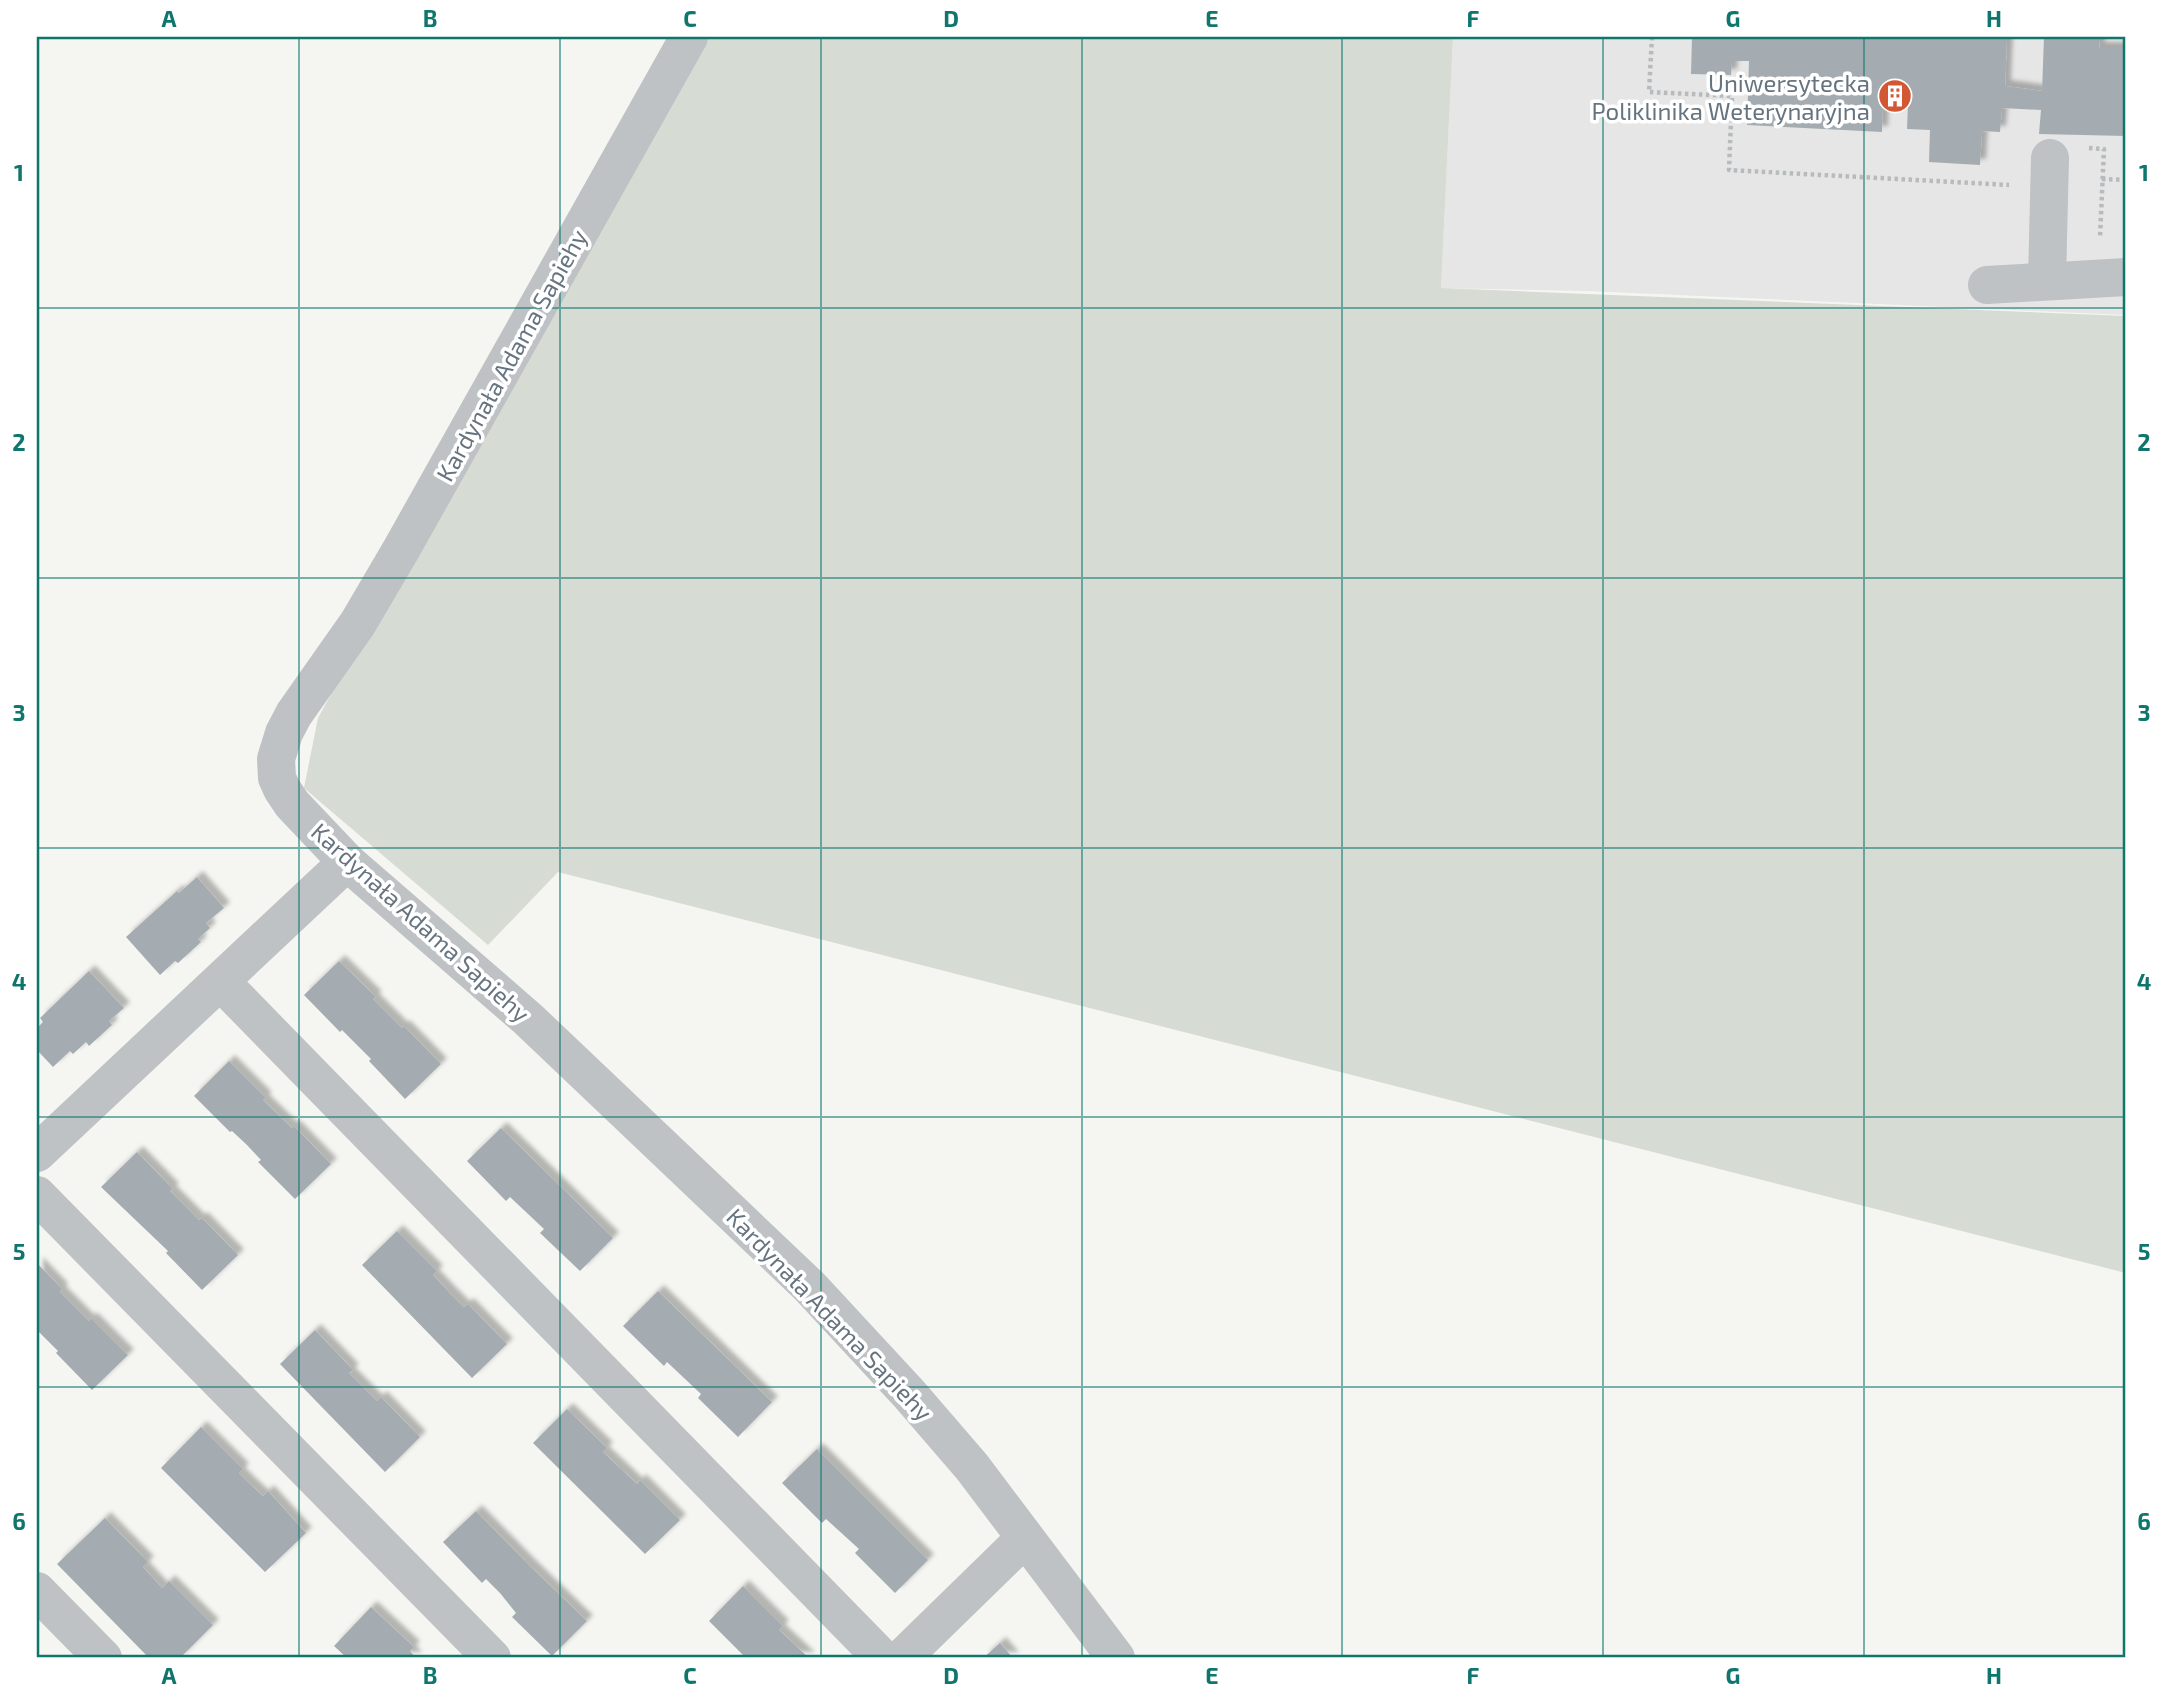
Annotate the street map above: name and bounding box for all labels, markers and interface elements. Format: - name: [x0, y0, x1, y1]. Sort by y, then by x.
- text: A: [161, 4, 177, 32]
- text: B: [423, 4, 437, 32]
- text: C: [683, 4, 697, 32]
- text: D: [943, 4, 959, 32]
- text: E: [1205, 4, 1219, 32]
- text: F: [1467, 4, 1480, 32]
- text: G: [1726, 4, 1740, 32]
- text: H: [1986, 4, 2002, 32]
- place label: Uniwersytecka Poliklinika Weterynaryjna: [1592, 68, 1870, 125]
- building icon: Uniwersytecka Poliklinika Weterynaryjna: [1876, 77, 1914, 115]
- text: 1: [14, 158, 24, 186]
- text: 1: [2139, 158, 2149, 186]
- street label: Kardynała Adama Sapiehy: [430, 224, 593, 486]
- text: 2: [12, 428, 26, 456]
- text: 2: [2137, 428, 2151, 456]
- text: 3: [12, 698, 26, 726]
- text: 3: [2137, 698, 2151, 726]
- street label: Kardynała Adama Sapiehy: [306, 816, 536, 1028]
- text: 4: [12, 967, 26, 995]
- text: 4: [2137, 967, 2151, 995]
- street label: Kardynała Adama Sapiehy: [721, 1202, 939, 1426]
- text: 5: [13, 1237, 25, 1265]
- text: 5: [2138, 1237, 2150, 1265]
- text: 6: [12, 1507, 26, 1535]
- text: 6: [2137, 1507, 2151, 1535]
- text: A: [161, 1661, 177, 1689]
- text: B: [423, 1661, 437, 1689]
- text: C: [683, 1661, 697, 1689]
- text: D: [943, 1661, 959, 1689]
- text: E: [1205, 1661, 1219, 1689]
- text: F: [1467, 1661, 1480, 1689]
- text: G: [1726, 1661, 1740, 1689]
- text: H: [1986, 1661, 2002, 1689]

